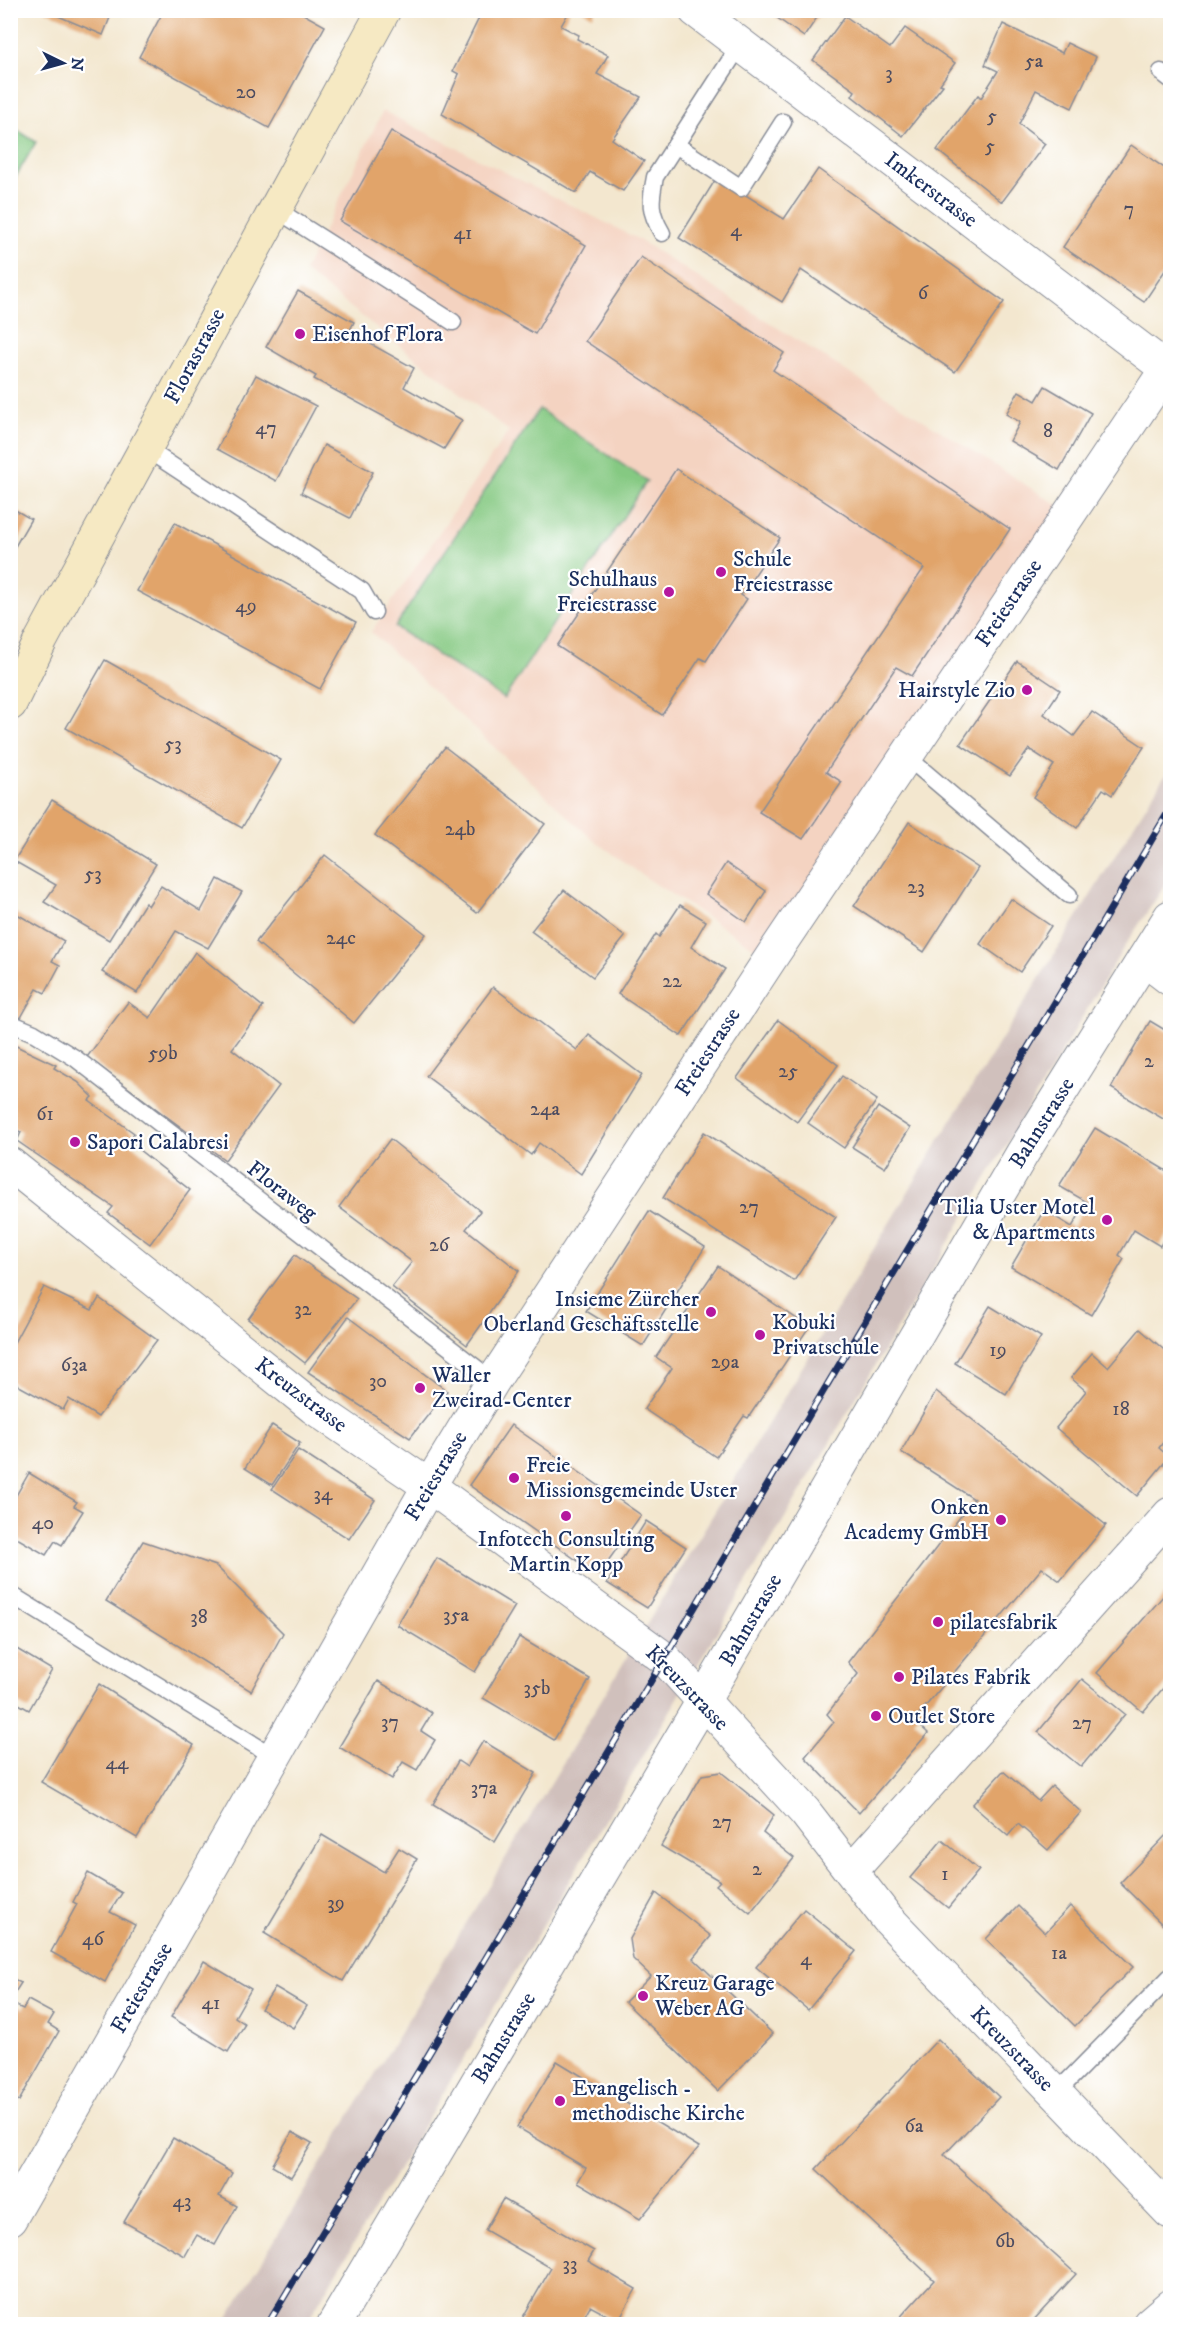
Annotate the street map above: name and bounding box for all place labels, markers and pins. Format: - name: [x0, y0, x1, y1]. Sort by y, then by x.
- place label: Eisenhof Flora: [312, 321, 444, 348]
- marker: Eisenhof Flora: [293, 327, 307, 341]
- place label: Schule Freiestrasse: [733, 546, 833, 598]
- marker: Schule Freiestrasse: [714, 565, 728, 579]
- place label: Schulhaus Freiestrasse: [557, 566, 657, 618]
- marker: Schulhaus Freiestrasse: [662, 585, 676, 599]
- place label: Hairstyle Zio: [898, 677, 1015, 704]
- marker: Hairstyle Zio: [1020, 683, 1034, 697]
- place label: Sapori Calabresi: [87, 1129, 229, 1156]
- marker: Sapori Calabresi: [68, 1135, 82, 1149]
- place label: Tilia Uster Motel & Apartments: [940, 1194, 1095, 1246]
- marker: Tilia Uster Motel & Apartments: [1100, 1213, 1114, 1227]
- place label: Insieme Zürcher Oberland Geschäftsstelle: [484, 1286, 700, 1338]
- marker: Insieme Zürcher Oberland Geschäftsstelle: [704, 1305, 718, 1319]
- place label: Kobuki Privatschule: [772, 1309, 879, 1361]
- marker: Kobuki Privatschule: [753, 1328, 767, 1342]
- place label: Waller Zweirad-Center: [431, 1362, 572, 1414]
- marker: Waller Zweirad-Center: [413, 1381, 427, 1395]
- place label: Freie Missionsgemeinde Uster: [526, 1452, 738, 1504]
- marker: Freie Missionsgemeinde Uster: [507, 1471, 521, 1485]
- place label: Onken Academy GmbH: [844, 1494, 989, 1546]
- marker: Infotech Consulting Martin Kopp: [559, 1509, 573, 1523]
- marker: Onken Academy GmbH: [994, 1513, 1008, 1527]
- place label: Infotech Consulting Martin Kopp: [478, 1526, 654, 1578]
- place label: pilatesfabrik: [949, 1609, 1058, 1636]
- marker: pilatesfabrik: [931, 1615, 945, 1629]
- place label: Pilates Fabrik: [911, 1664, 1031, 1691]
- marker: Pilates Fabrik: [892, 1670, 906, 1684]
- place label: Outlet Store: [888, 1703, 995, 1730]
- marker: Outlet Store: [869, 1709, 883, 1723]
- place label: Kreuz Garage Weber AG: [654, 1970, 775, 2022]
- marker: Kreuz Garage Weber AG: [636, 1989, 650, 2003]
- place label: Evangelisch - methodische Kirche: [572, 2075, 745, 2127]
- marker: Evangelisch - methodische Kirche: [553, 2094, 567, 2108]

